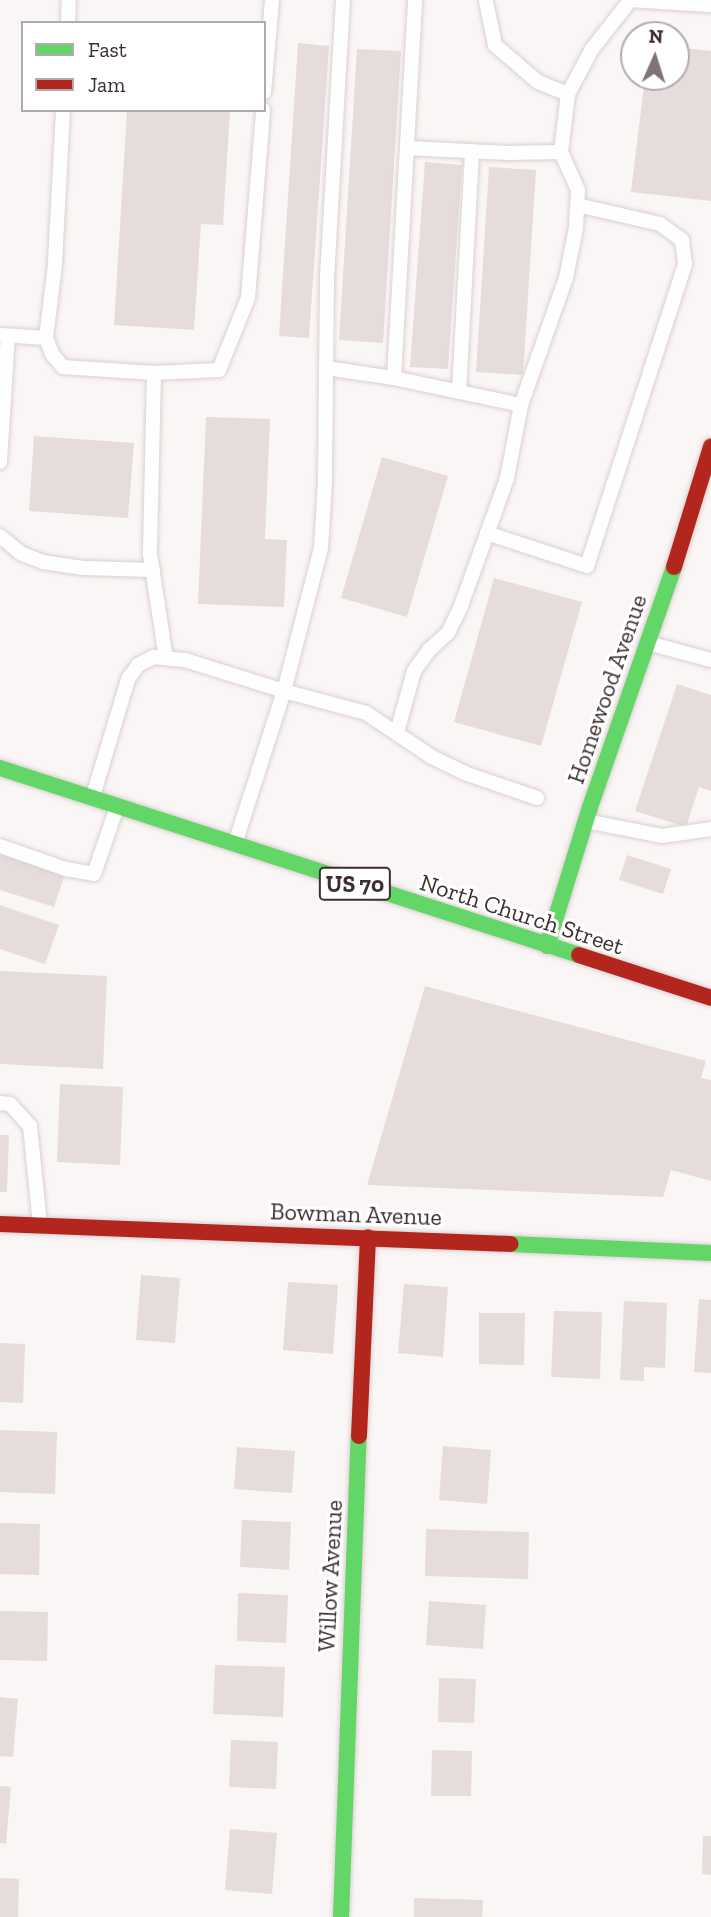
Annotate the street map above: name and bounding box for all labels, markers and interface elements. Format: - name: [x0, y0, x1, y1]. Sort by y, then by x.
- legend: [21, 21, 266, 112]
- north arrow: [620, 21, 690, 91]
- text: N: [648, 25, 664, 48]
- text: Fast: [88, 37, 127, 62]
- text: Jam: [88, 72, 125, 97]
- street label: Homewood Avenue: [561, 590, 653, 788]
- road number: US 70: [318, 864, 392, 904]
- street label: North Church Street: [416, 867, 628, 961]
- street label: Bowman Avenue: [269, 1197, 443, 1231]
- street label: Willow Avenue: [312, 1499, 348, 1653]

